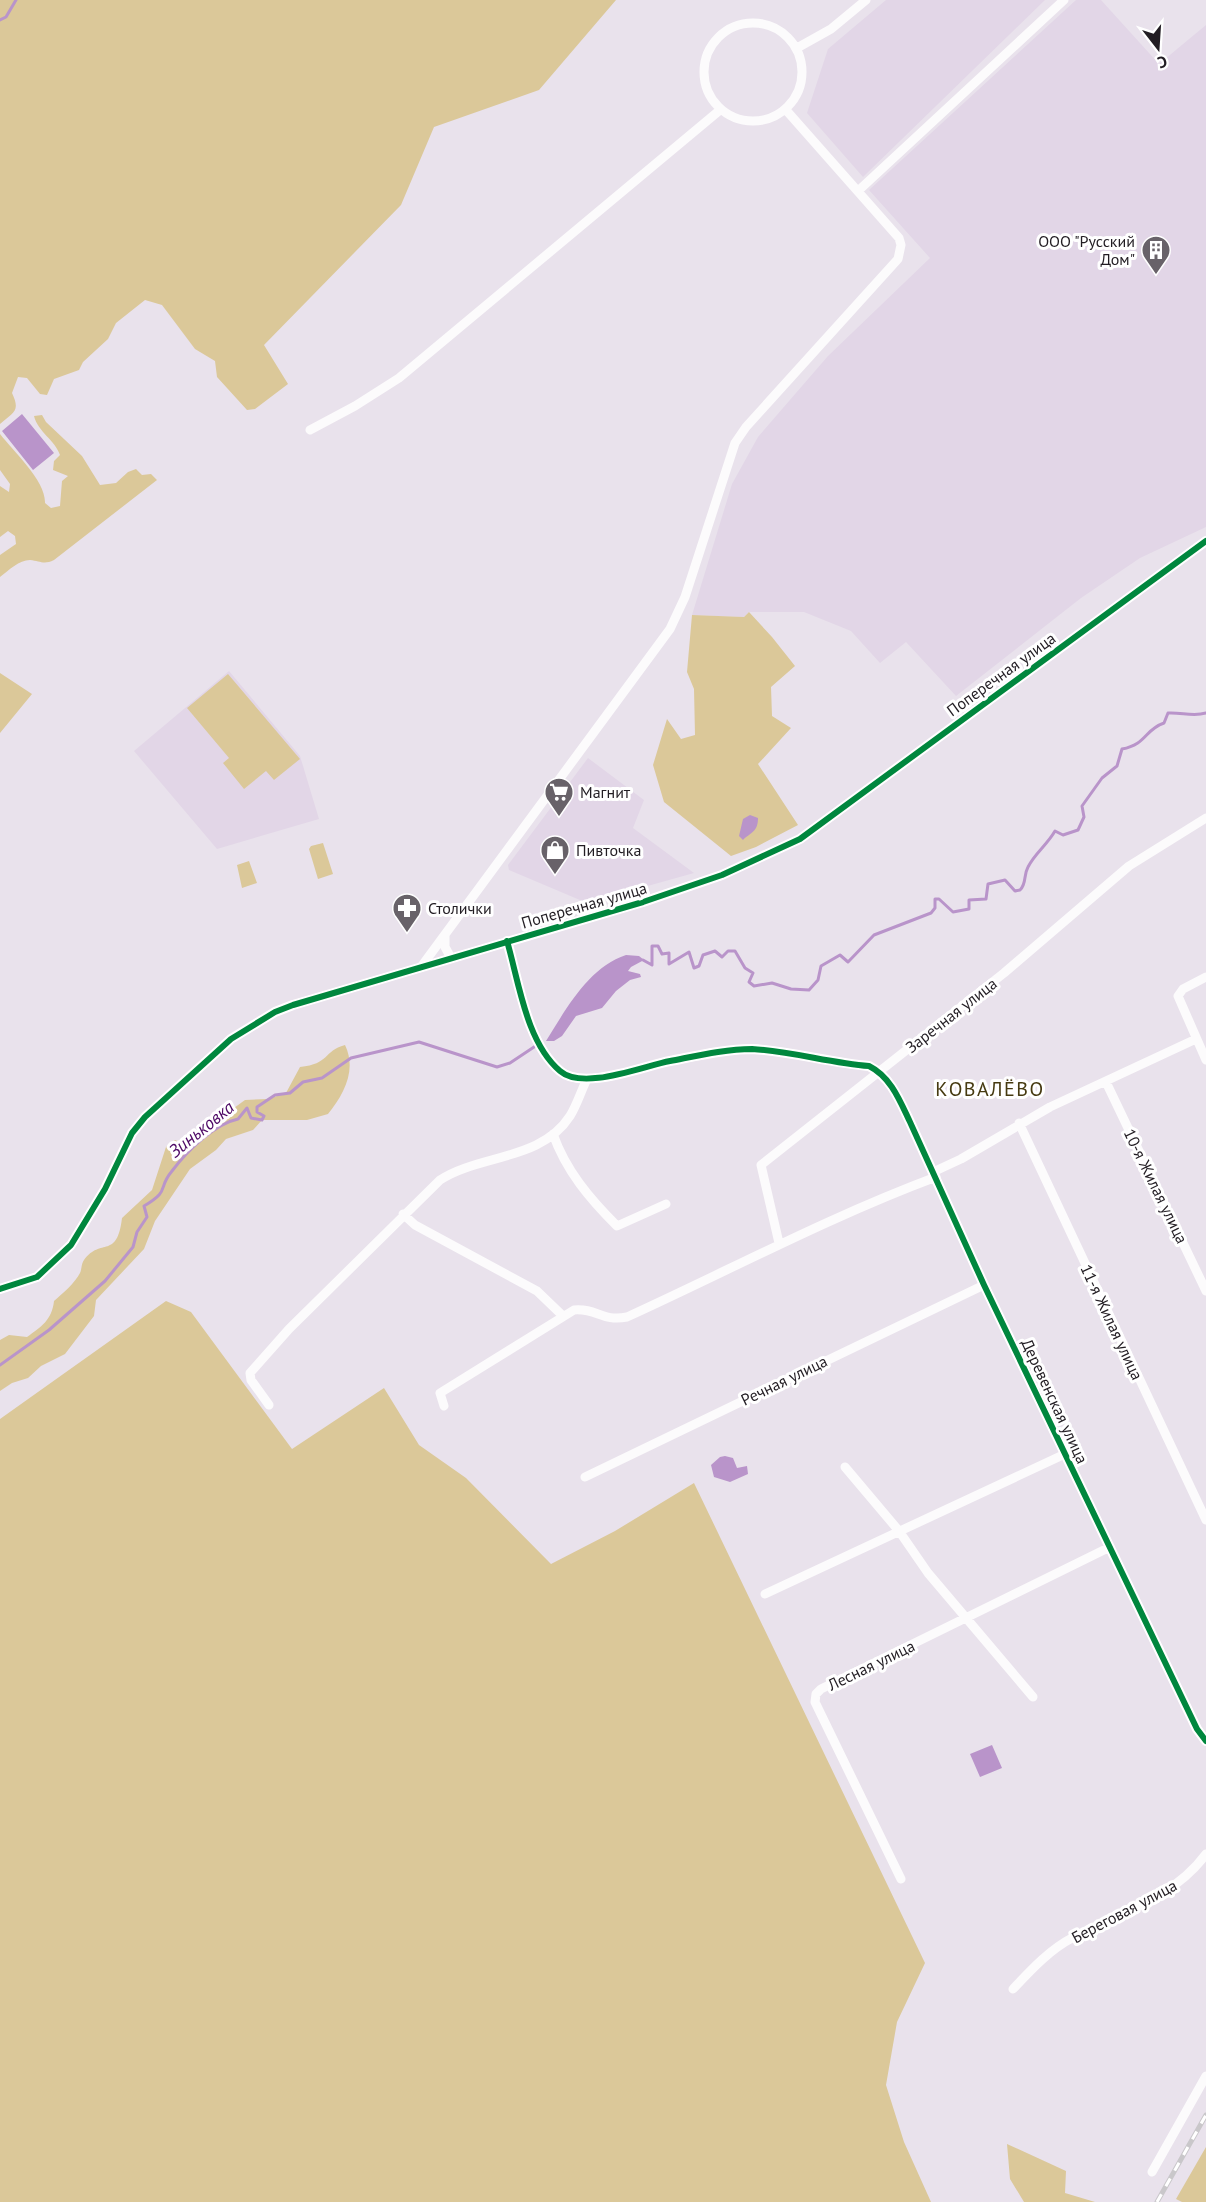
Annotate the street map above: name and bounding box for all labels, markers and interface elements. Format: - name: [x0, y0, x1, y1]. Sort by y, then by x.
- north arrow: [1128, 18, 1188, 78]
- text: С: [1155, 51, 1170, 73]
- place label: ООО "Русский Дом": [1038, 231, 1135, 269]
- building icon: ООО "Русский Дом": [1140, 234, 1172, 276]
- street label: Поперечная улица: [943, 628, 1059, 720]
- supermarket icon: Магнит: [543, 776, 575, 818]
- place label: Магнит: [580, 782, 631, 802]
- shop icon: Пивточка: [539, 834, 571, 876]
- place label: Пивточка: [576, 840, 641, 860]
- street label: Поперечная улица: [519, 878, 649, 932]
- pharmacy icon: Столички: [391, 892, 423, 934]
- place label: Столички: [428, 898, 492, 918]
- street label: Заречная улица: [901, 973, 1001, 1057]
- district label: КОВАЛЁВО: [935, 1076, 1045, 1102]
- water label: Зиньковка: [164, 1095, 239, 1162]
- street label: 10-я Жилая улица: [1120, 1125, 1192, 1247]
- street label: 11-я Жилая улица: [1076, 1261, 1148, 1383]
- street label: Деревенская улица: [1017, 1335, 1093, 1467]
- street label: Речная улица: [738, 1351, 830, 1409]
- street label: Лесная улица: [823, 1635, 918, 1695]
- street label: Береговая улица: [1068, 1875, 1180, 1947]

